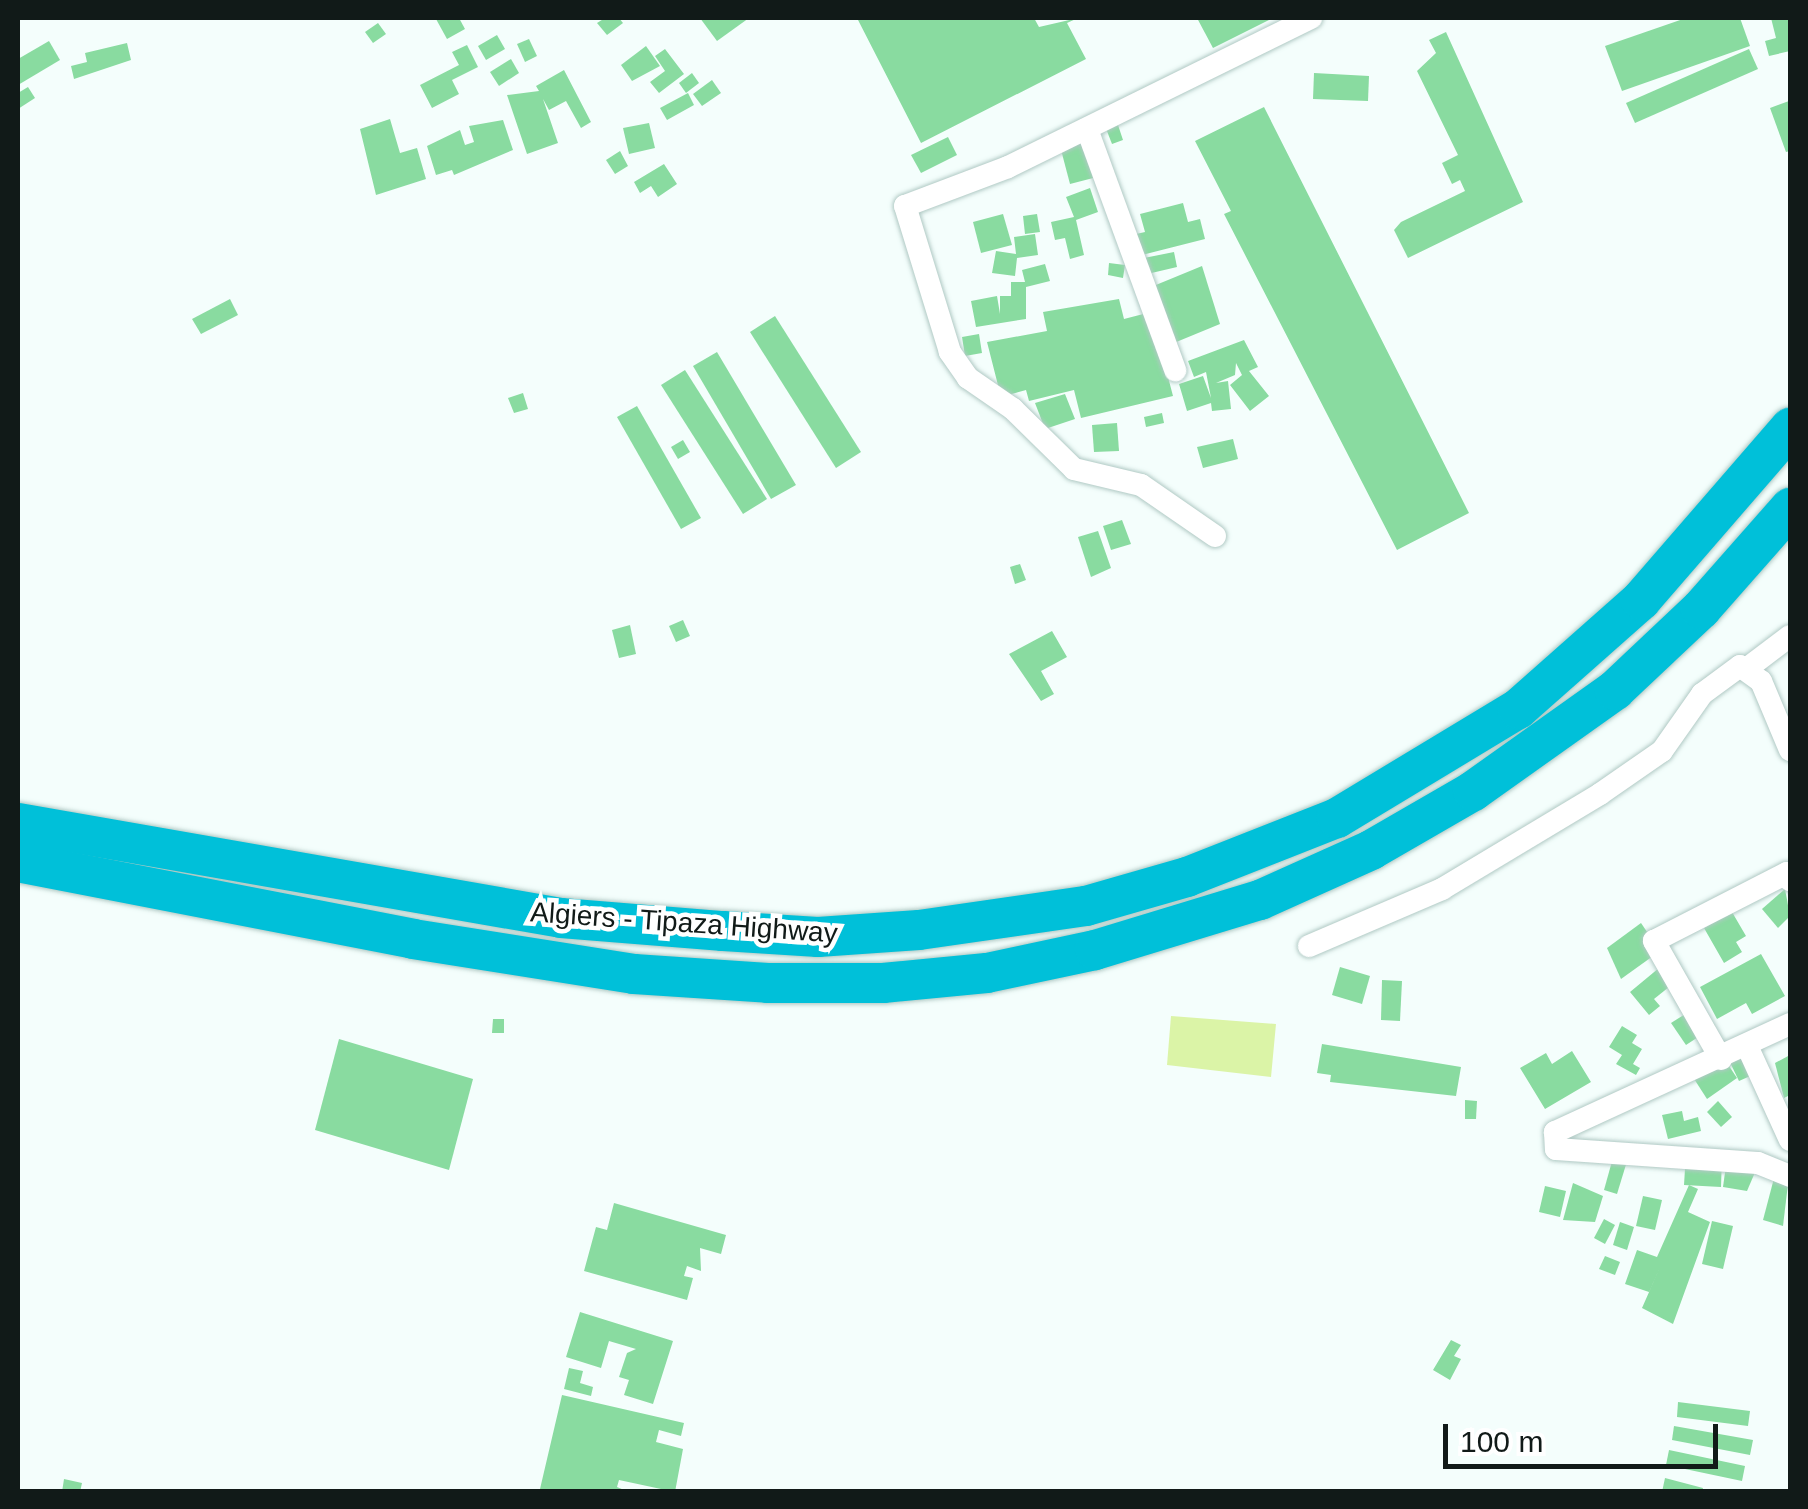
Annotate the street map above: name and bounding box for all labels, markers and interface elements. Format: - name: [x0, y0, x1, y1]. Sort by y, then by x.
- street label: Algiers - Tipaza Highway: [529, 895, 839, 951]
- scale bar: [1448, 1404, 1723, 1466]
- text: 100 m: [1460, 1425, 1543, 1458]

